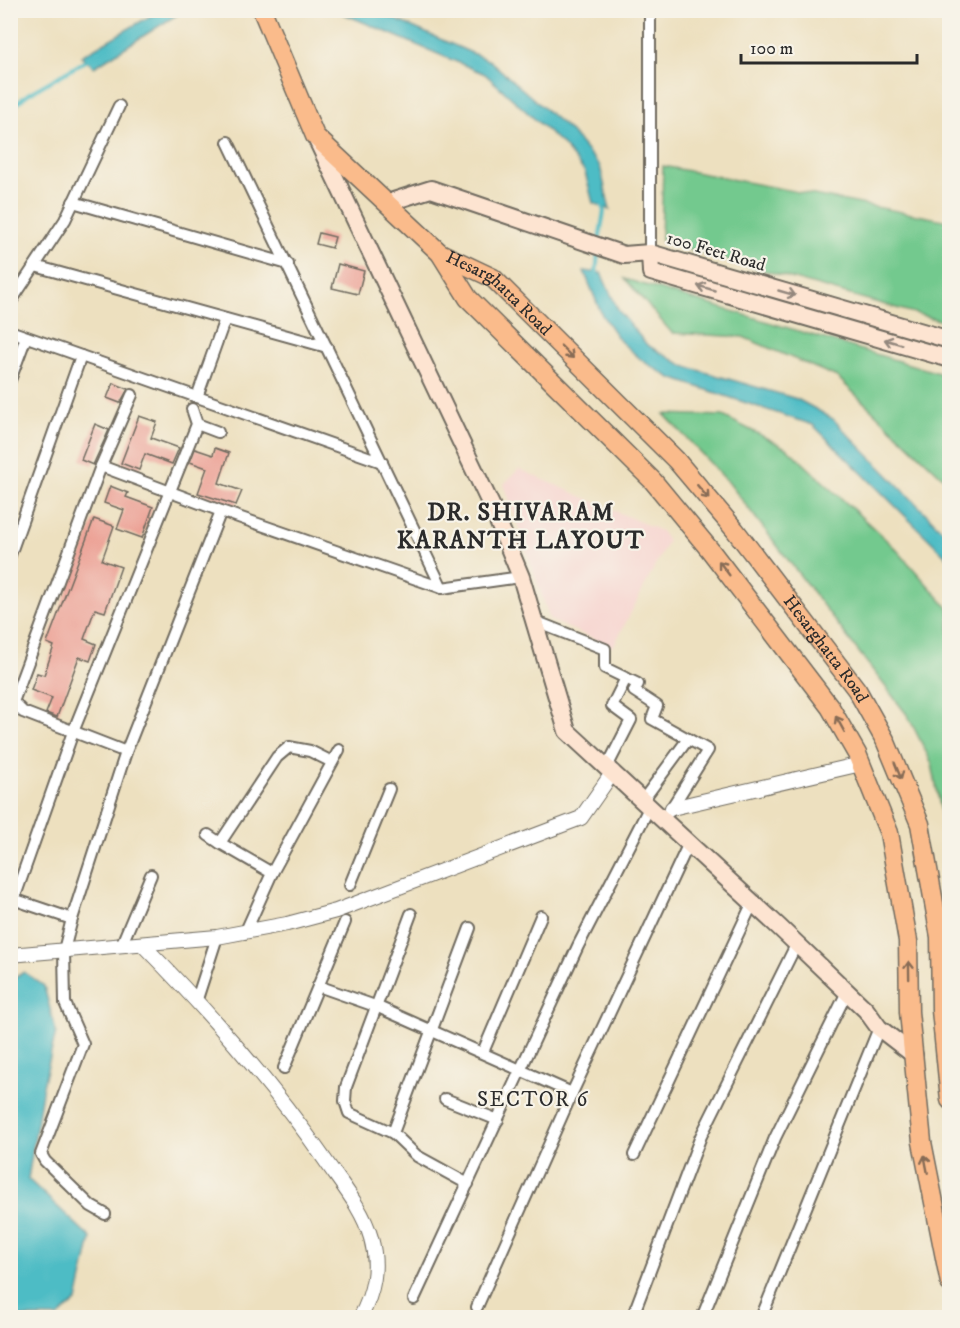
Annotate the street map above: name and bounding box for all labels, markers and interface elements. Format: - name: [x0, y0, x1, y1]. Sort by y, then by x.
- scale bar: [741, 27, 916, 65]
- text: 100 m: [750, 38, 793, 60]
- street label: 100 Feet Road: [664, 227, 768, 277]
- street label: Hesarghatta Road: [442, 246, 556, 341]
- one-way arrow: [697, 282, 716, 293]
- one-way arrow: [777, 288, 796, 299]
- one-way arrow: [884, 336, 903, 347]
- one-way arrow: [560, 345, 575, 359]
- one-way arrow: [696, 484, 710, 499]
- district label: DR. SHIVARAM KARANTH LAYOUT: [397, 498, 645, 556]
- one-way arrow: [718, 560, 731, 576]
- street label: Hesarghatta Road: [778, 591, 873, 707]
- one-way arrow: [834, 716, 845, 734]
- one-way arrow: [893, 761, 904, 780]
- one-way arrow: [903, 961, 915, 981]
- district label: SECTOR 6: [477, 1087, 589, 1113]
- one-way arrow: [920, 1155, 931, 1174]

